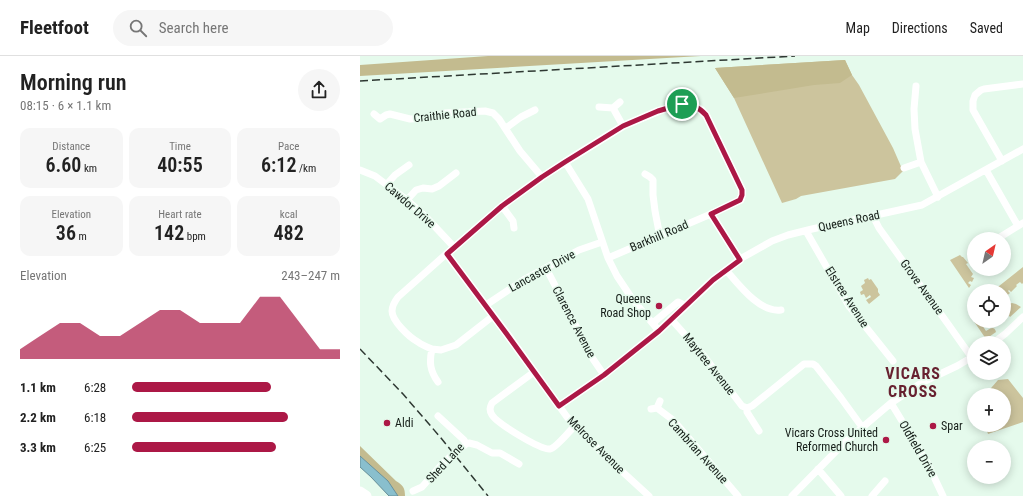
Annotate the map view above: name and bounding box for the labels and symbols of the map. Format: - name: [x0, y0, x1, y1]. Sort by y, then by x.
- pin: [665, 87, 699, 121]
- street label: Craithie Road: [413, 105, 477, 125]
- street label: Cawdor Drive: [382, 179, 439, 231]
- street label: Queens Road: [817, 208, 881, 234]
- street label: Barkhill Road: [628, 217, 690, 255]
- north arrow: [967, 232, 1011, 276]
- street label: Lancaster Drive: [506, 247, 578, 295]
- street label: Grove Avenue: [897, 257, 947, 318]
- street label: Elstree Avenue: [822, 264, 872, 330]
- street label: Clarence Avenue: [549, 284, 599, 360]
- place label: Queens Road Shop: [600, 292, 651, 320]
- marker: Queens Road Shop: [654, 301, 664, 311]
- street label: Maytree Avenue: [680, 330, 738, 398]
- district label: VICARS CROSS: [885, 364, 941, 401]
- street label: Melrose Avenue: [564, 413, 628, 477]
- place label: Aldi: [395, 416, 413, 430]
- street label: Cambrian Avenue: [665, 416, 731, 487]
- marker: Aldi: [382, 418, 392, 428]
- street label: Oldfield Drive: [896, 418, 940, 480]
- place label: Spar: [941, 419, 963, 433]
- marker: Spar: [928, 421, 938, 431]
- place label: Vicars Cross United Reformed Church: [785, 426, 878, 454]
- marker: Vicars Cross United Reformed Church: [881, 435, 891, 445]
- street label: Shed Lane: [423, 440, 467, 486]

